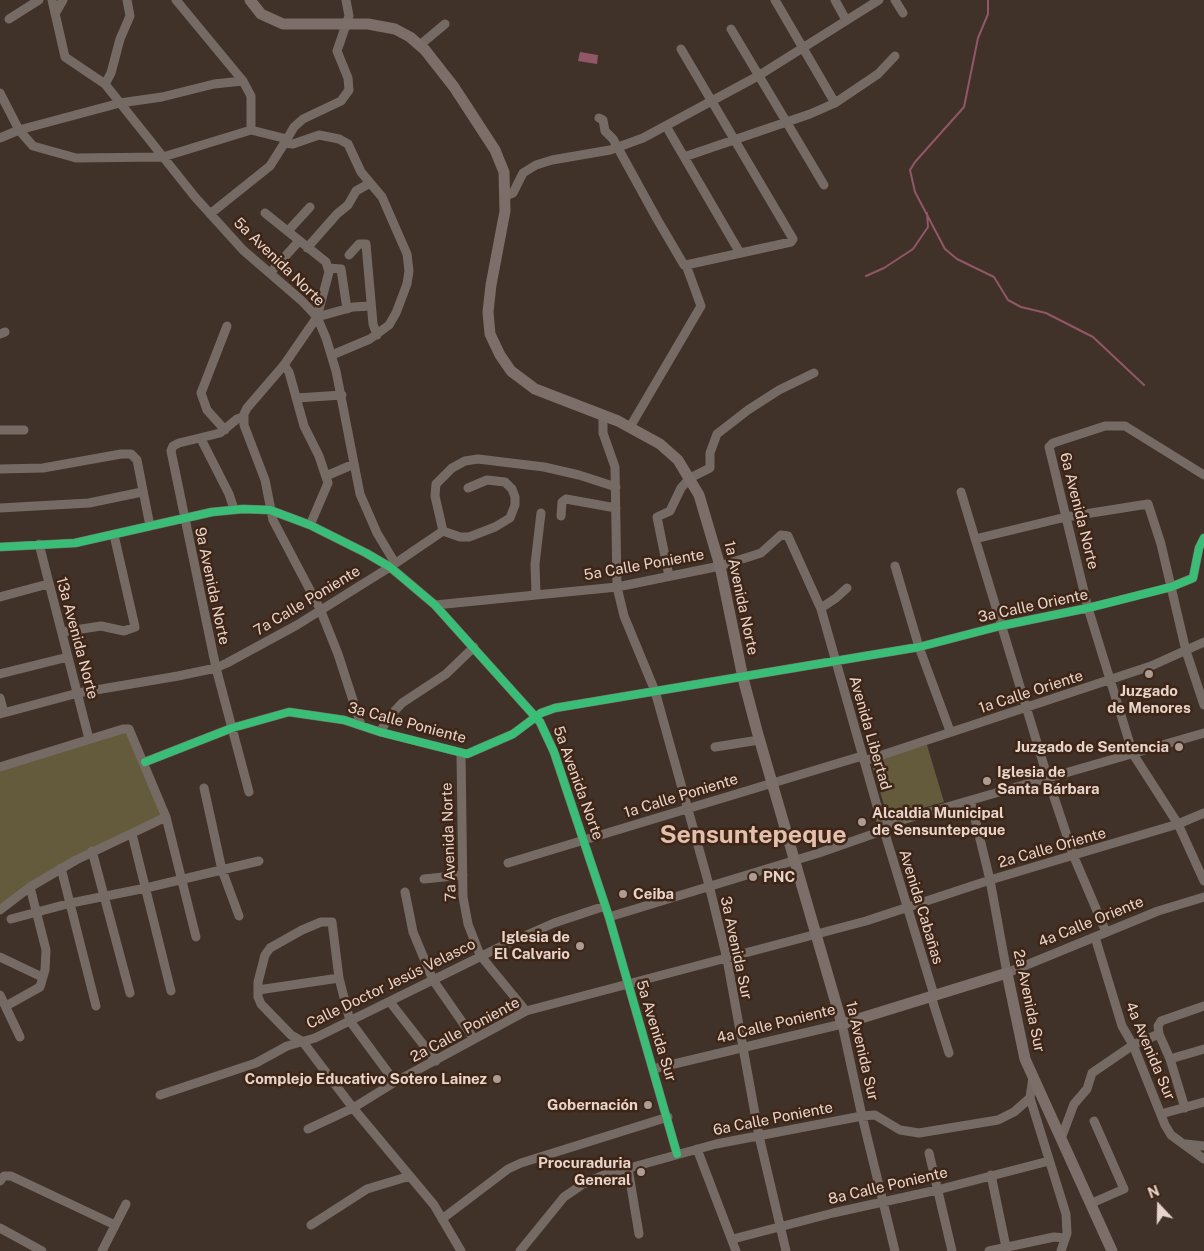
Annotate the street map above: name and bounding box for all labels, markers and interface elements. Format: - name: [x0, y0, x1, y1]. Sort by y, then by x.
- street label: 5a Avenida Norte: [230, 214, 328, 310]
- street label: 6a Avenida Norte: [1056, 451, 1102, 571]
- street label: 9a Avenida Norte: [191, 526, 233, 646]
- street label: 1a Avenida Norte: [720, 539, 762, 657]
- street label: 5a Calle Poniente: [582, 546, 706, 584]
- street label: 7a Calle Poniente: [250, 562, 364, 640]
- street label: 13a Avenida Norte: [52, 575, 102, 701]
- street label: 3a Calle Oriente: [976, 586, 1090, 626]
- street label: 1a Calle Oriente: [977, 667, 1085, 717]
- marker: Juzgado de Menores: [1143, 668, 1155, 680]
- street label: Avenida Libertad: [845, 674, 895, 792]
- place label: Juzgado de Menores: [1107, 682, 1191, 717]
- street label: 3a Calle Poniente: [346, 699, 468, 747]
- street label: 5a Avenida Norte: [549, 724, 607, 842]
- place label: Juzgado de Sentencia: [1015, 738, 1169, 756]
- marker: Juzgado de Sentencia: [1173, 741, 1185, 753]
- place label: Iglesia de Santa Bárbara: [997, 763, 1100, 798]
- street label: 1a Calle Poniente: [622, 770, 740, 822]
- marker: Iglesia de Santa Bárbara: [981, 775, 993, 787]
- street label: 7a Avenida Norte: [438, 782, 460, 902]
- place label: Alcaldia Municipal de Sensuntepeque: [872, 804, 1005, 839]
- marker: Alcaldia Municipal de Sensuntepeque: [856, 816, 868, 828]
- district label: Sensuntepeque: [659, 820, 847, 850]
- street label: 2a Calle Oriente: [996, 824, 1108, 872]
- street label: Avenida Cabañas: [895, 847, 947, 967]
- place label: PNC: [763, 868, 795, 886]
- marker: PNC: [747, 871, 759, 883]
- place label: Ceiba: [633, 885, 674, 903]
- marker: Ceiba: [617, 888, 629, 900]
- street label: 4a Calle Oriente: [1036, 893, 1146, 951]
- street label: 3a Avenida Sur: [716, 895, 756, 1001]
- place label: Iglesia de El Calvario: [494, 928, 570, 963]
- street label: Calle Doctor Jesús Velasco: [303, 935, 479, 1033]
- marker: Iglesia de El Calvario: [574, 940, 586, 952]
- street label: 2a Avenida Sur: [1009, 948, 1049, 1054]
- street label: 5a Avenida Sur: [632, 978, 680, 1084]
- street label: 2a Calle Poniente: [407, 994, 523, 1066]
- street label: 1a Avenida Sur: [842, 999, 882, 1103]
- street label: 4a Avenida Sur: [1121, 999, 1179, 1103]
- street label: 4a Calle Poniente: [715, 1001, 837, 1047]
- place label: Complejo Educativo Sotero Lainez: [244, 1070, 487, 1088]
- marker: Complejo Educativo Sotero Lainez: [491, 1073, 503, 1085]
- place label: Gobernación: [547, 1096, 638, 1114]
- marker: Gobernación: [642, 1099, 654, 1111]
- street label: 6a Calle Poniente: [712, 1099, 834, 1139]
- place label: Procuraduria General: [538, 1154, 631, 1189]
- street label: 8a Calle Poniente: [827, 1164, 949, 1208]
- marker: Procuraduria General: [635, 1166, 647, 1178]
- north arrow: [1134, 1181, 1184, 1231]
- text: N: [1146, 1183, 1162, 1201]

